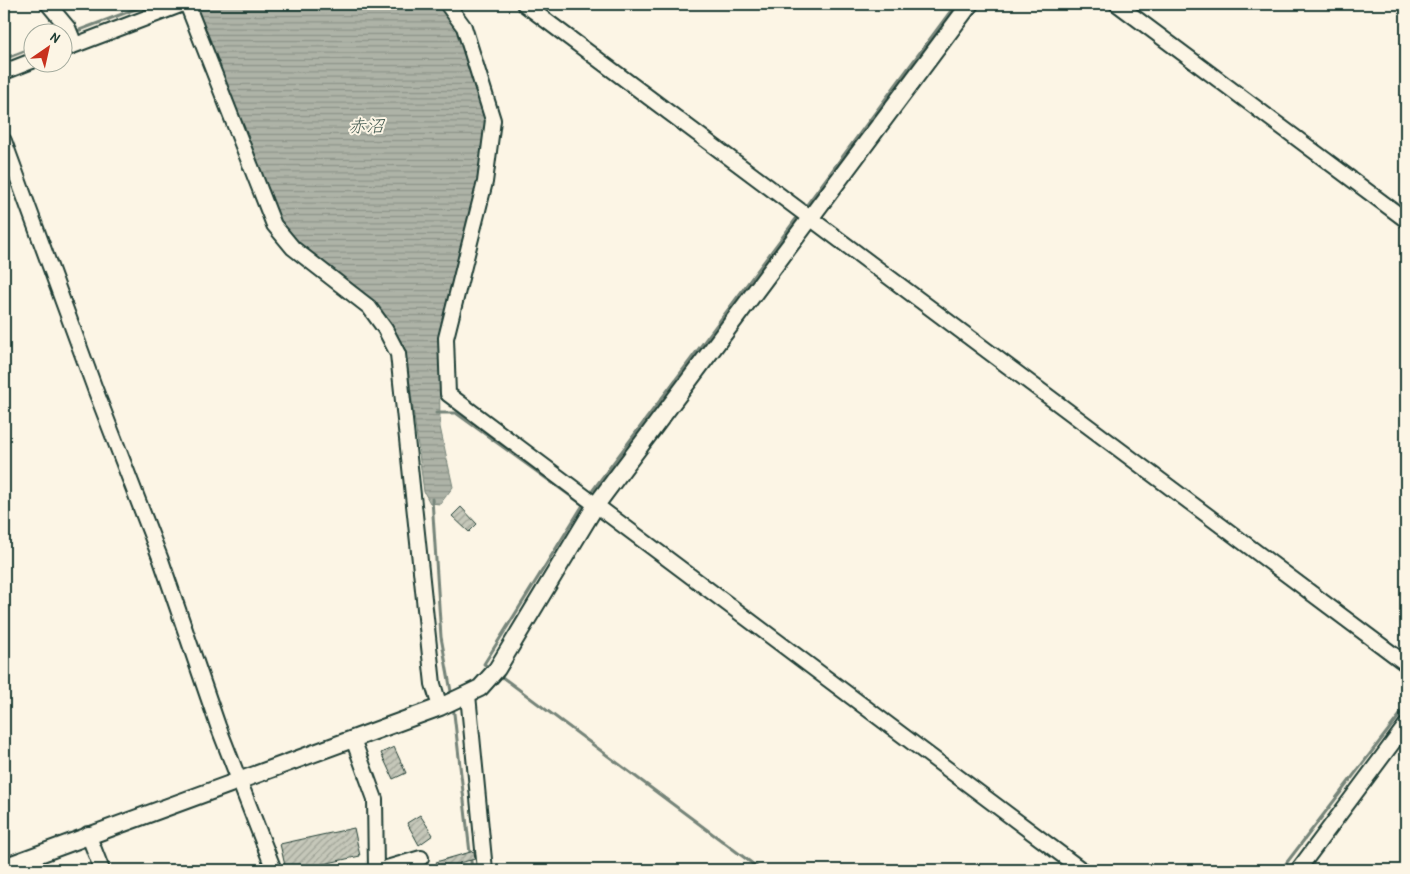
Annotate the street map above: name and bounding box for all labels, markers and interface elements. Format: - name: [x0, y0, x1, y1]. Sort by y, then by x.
- north arrow: [22, 22, 72, 72]
- text: N: [47, 27, 64, 47]
- water label: 赤沼: [348, 113, 386, 138]

